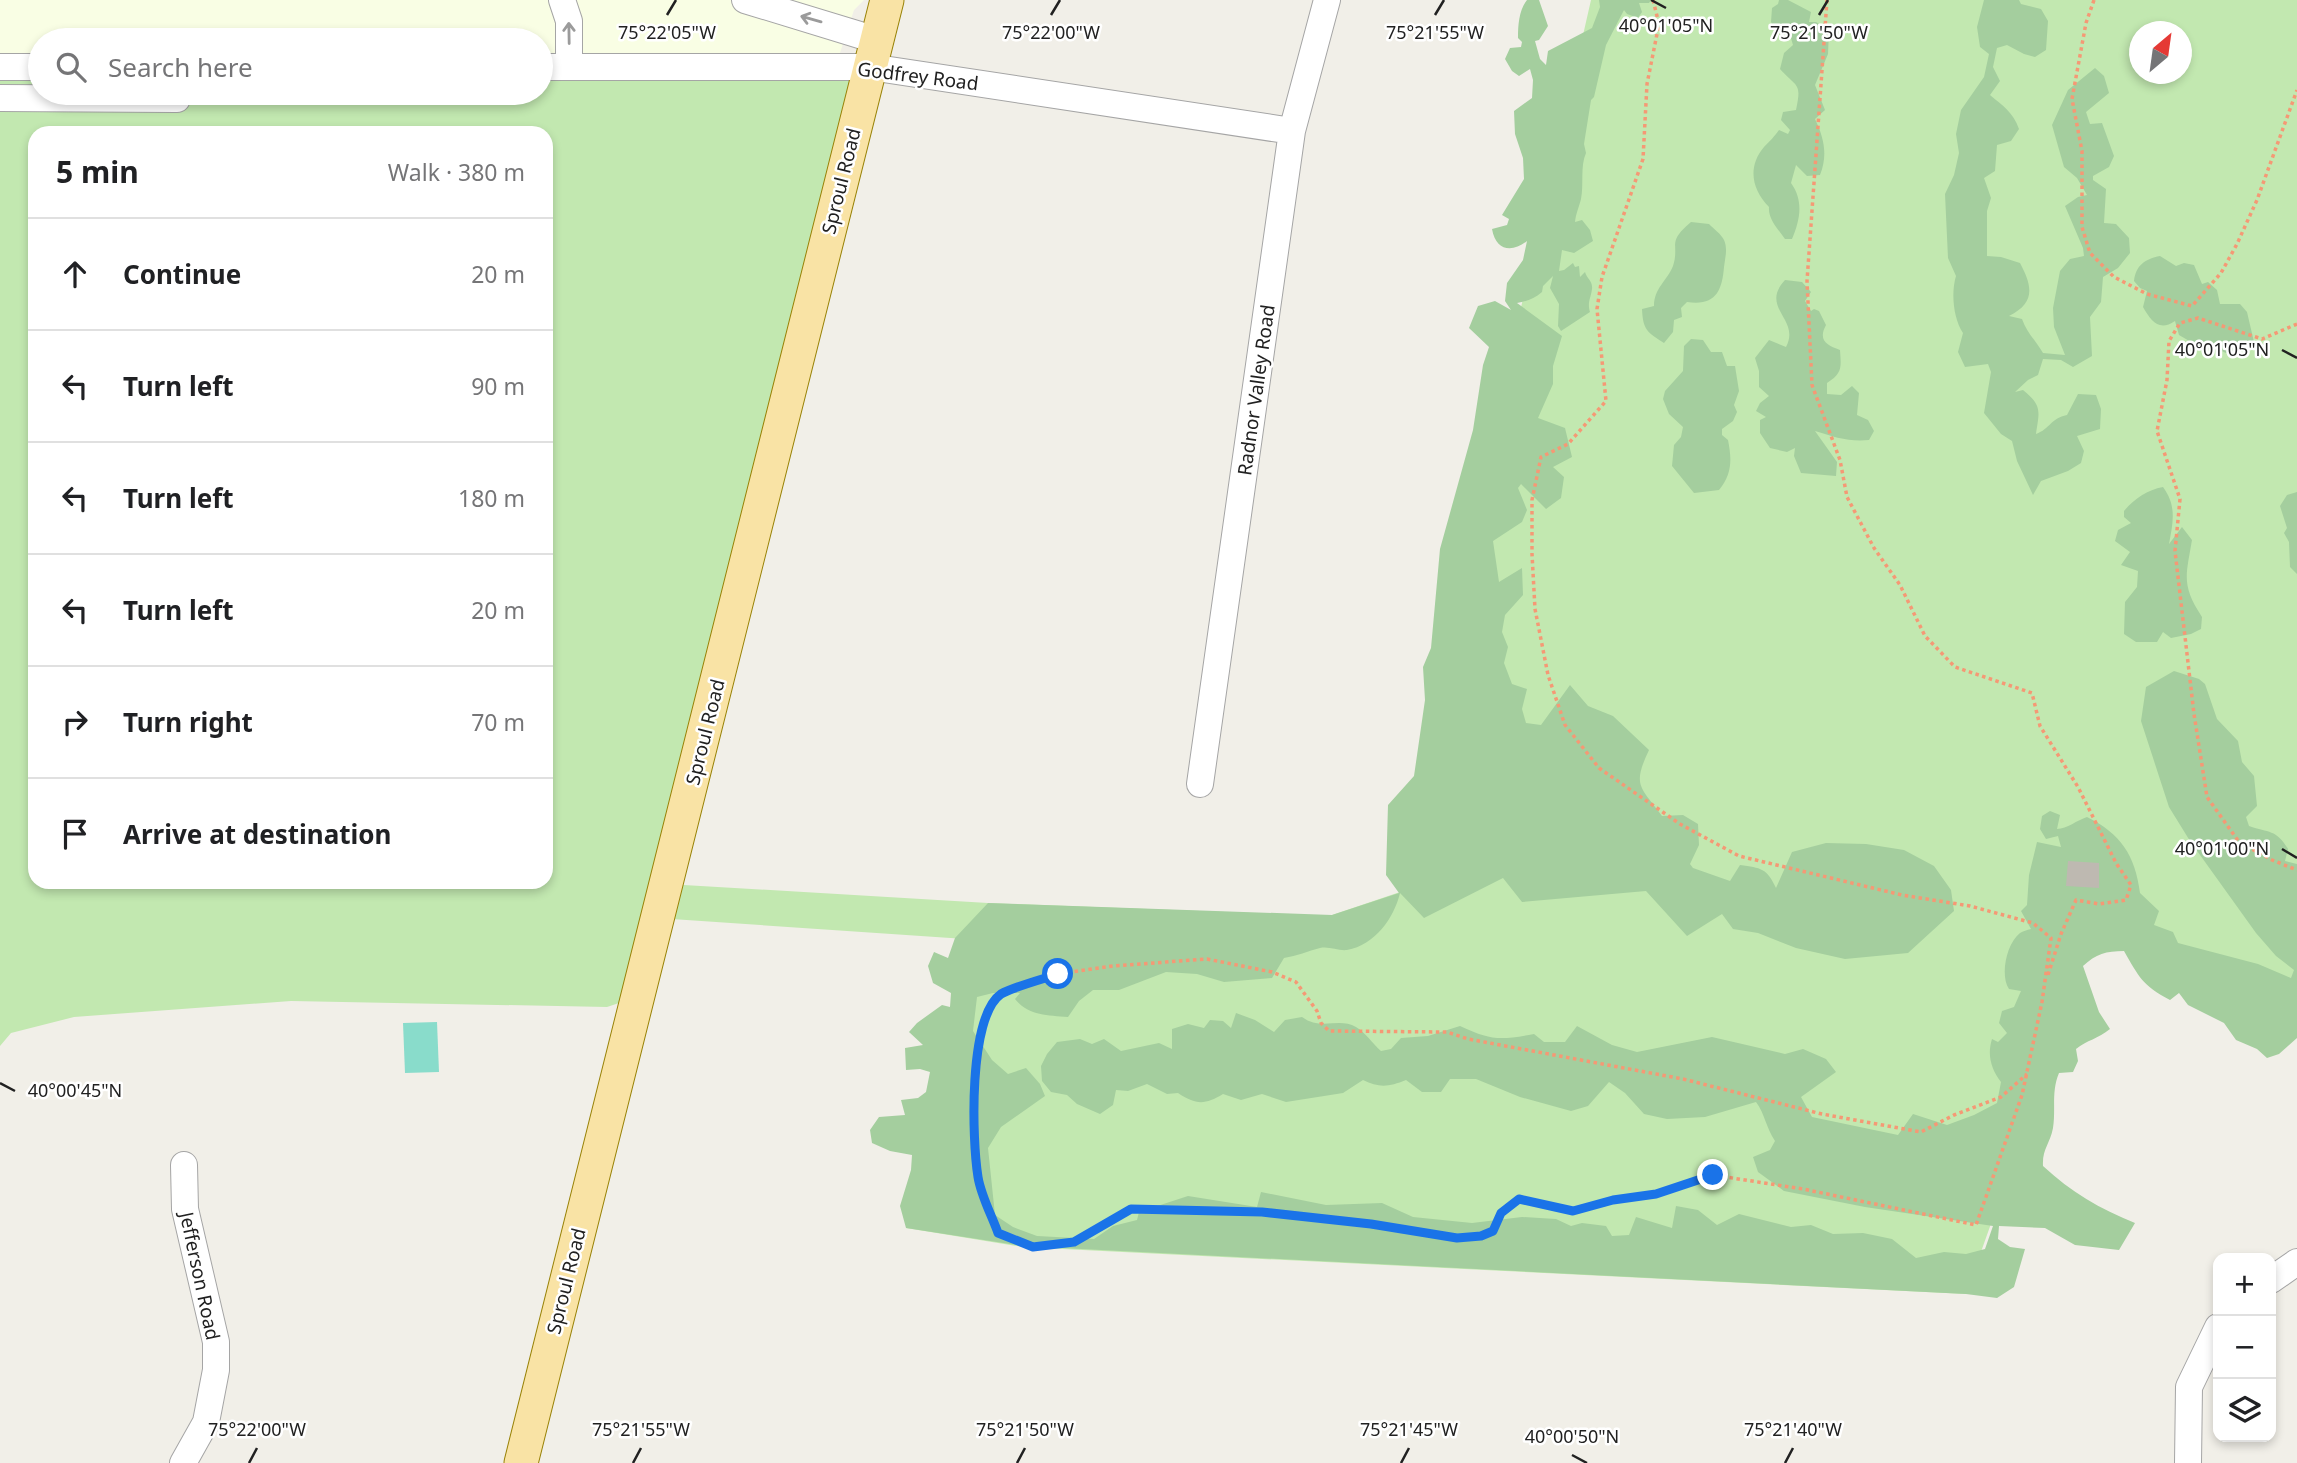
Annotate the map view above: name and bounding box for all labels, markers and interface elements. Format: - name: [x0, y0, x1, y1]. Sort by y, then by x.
- one-way arrow: [801, 12, 823, 25]
- text: 40°01'05"N: [1619, 13, 1713, 37]
- text: 75°22'05"W: [618, 20, 716, 44]
- text: 75°22'00"W: [1002, 20, 1100, 44]
- text: 75°21'55"W: [1386, 20, 1484, 44]
- text: 75°21'50"W: [1770, 20, 1868, 44]
- north arrow: [2129, 21, 2192, 84]
- one-way arrow: [562, 22, 576, 45]
- search box: [28, 28, 553, 105]
- icon: search: [52, 48, 90, 86]
- text: Search here: [108, 49, 253, 85]
- street label: Godfrey Road: [856, 56, 980, 96]
- street label: Sproul Road: [815, 125, 867, 237]
- text: 5 min: [56, 151, 139, 192]
- text: Walk · 380 m: [388, 156, 525, 188]
- icon: ahead: [56, 255, 94, 293]
- text: Continue: [123, 256, 241, 292]
- text: 20 m: [471, 258, 525, 290]
- street label: Radnor Valley Road: [1231, 303, 1281, 477]
- text: 40°01'05"N: [2175, 337, 2269, 361]
- icon: left: [56, 367, 94, 405]
- text: Turn left: [123, 368, 234, 404]
- text: 90 m: [471, 370, 525, 402]
- icon: left: [56, 479, 94, 517]
- text: Turn left: [123, 480, 234, 516]
- text: 180 m: [458, 482, 525, 514]
- icon: left: [56, 591, 94, 629]
- text: Turn left: [123, 592, 234, 628]
- text: 20 m: [471, 594, 525, 626]
- street label: Sproul Road: [679, 676, 731, 788]
- icon: right: [56, 703, 94, 741]
- text: Turn right: [123, 704, 253, 740]
- text: 70 m: [471, 706, 525, 738]
- icon: arrive: [56, 815, 94, 853]
- text: Arrive at destination: [123, 816, 392, 852]
- text: 40°01'00"N: [2175, 836, 2269, 860]
- route start: [1042, 958, 1073, 989]
- text: 40°00'45"N: [28, 1078, 122, 1102]
- route end: [1697, 1159, 1728, 1190]
- street label: Jefferson Road: [173, 1208, 226, 1343]
- street label: Sproul Road: [540, 1225, 592, 1337]
- map controls: [2213, 1253, 2276, 1442]
- button: +: [2213, 1253, 2276, 1316]
- button: −: [2213, 1316, 2276, 1379]
- button: layers: [2213, 1379, 2276, 1442]
- text: 75°22'00"W: [208, 1417, 306, 1441]
- text: 75°21'55"W: [592, 1417, 690, 1441]
- text: 75°21'50"W: [976, 1417, 1074, 1441]
- text: 75°21'45"W: [1360, 1417, 1458, 1441]
- text: 75°21'40"W: [1744, 1417, 1842, 1441]
- text: 40°00'50"N: [1525, 1424, 1619, 1448]

